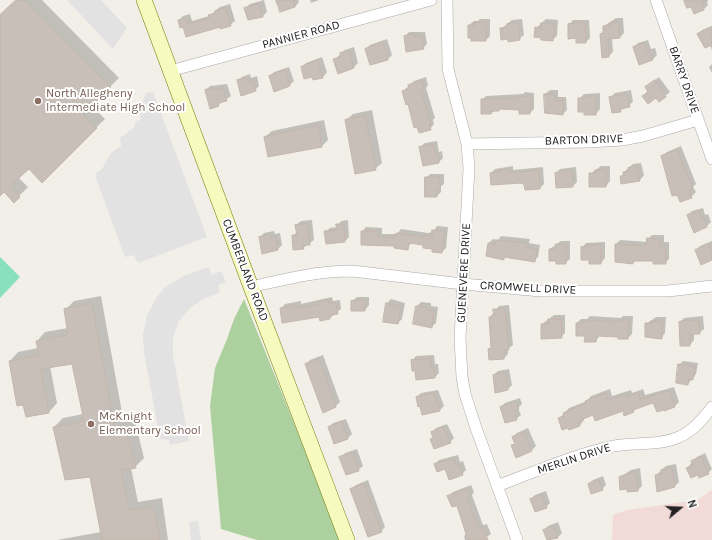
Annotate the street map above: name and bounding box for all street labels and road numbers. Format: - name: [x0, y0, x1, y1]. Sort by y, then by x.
- street label: PANNIER ROAD: [261, 18, 341, 52]
- street label: BARRY DRIVE: [666, 44, 702, 116]
- street label: BARTON DRIVE: [544, 131, 624, 149]
- street label: CUMBERLAND ROAD: [219, 217, 271, 323]
- street label: GUENEVERE DRIVE: [454, 223, 474, 323]
- street label: CROMWELL DRIVE: [480, 278, 576, 298]
- street label: MERLIN DRIVE: [535, 440, 613, 478]

